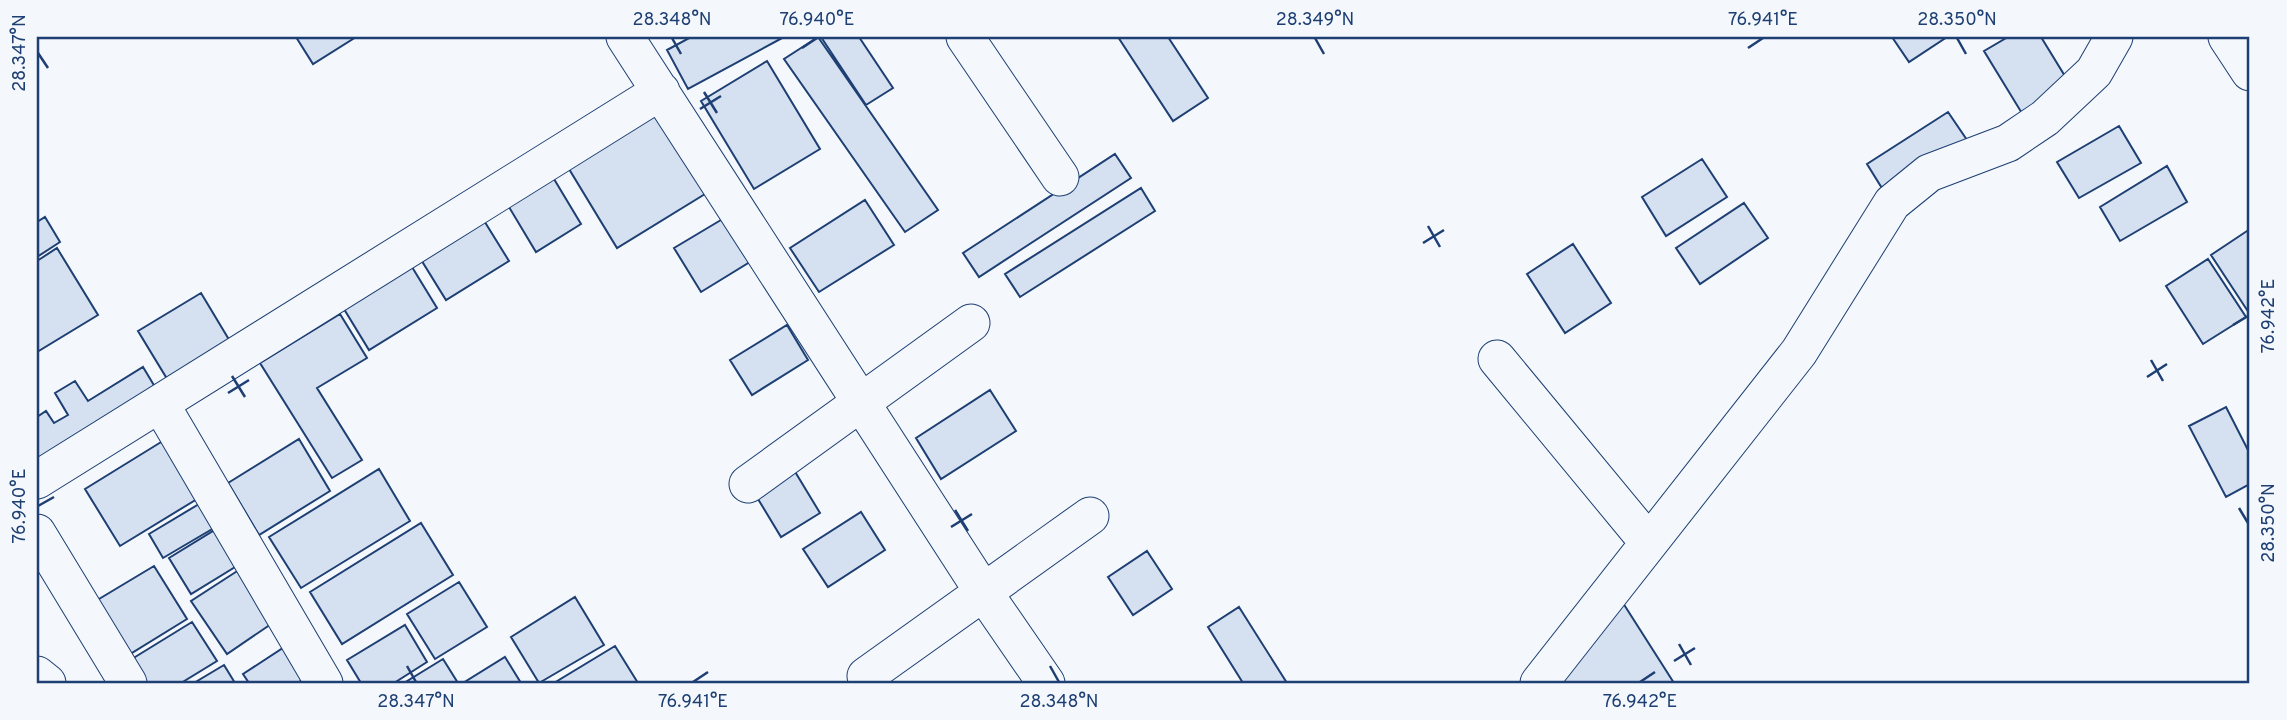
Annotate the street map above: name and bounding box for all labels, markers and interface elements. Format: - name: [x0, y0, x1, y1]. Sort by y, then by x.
- text: 28.348°N: [632, 9, 712, 32]
- text: 76.940°E: [780, 9, 854, 32]
- text: 28.349°N: [1276, 9, 1354, 32]
- text: 76.941°E: [1728, 9, 1798, 32]
- text: 28.350°N: [1917, 9, 1997, 32]
- text: 28.347°N: [9, 14, 32, 92]
- text: 76.942°E: [2258, 279, 2281, 353]
- text: 76.940°E: [9, 469, 32, 543]
- text: 28.350°N: [2258, 483, 2281, 563]
- text: 28.347°N: [377, 691, 455, 714]
- text: 76.941°E: [658, 691, 728, 714]
- text: 28.348°N: [1019, 691, 1099, 714]
- text: 76.942°E: [1603, 691, 1677, 714]

